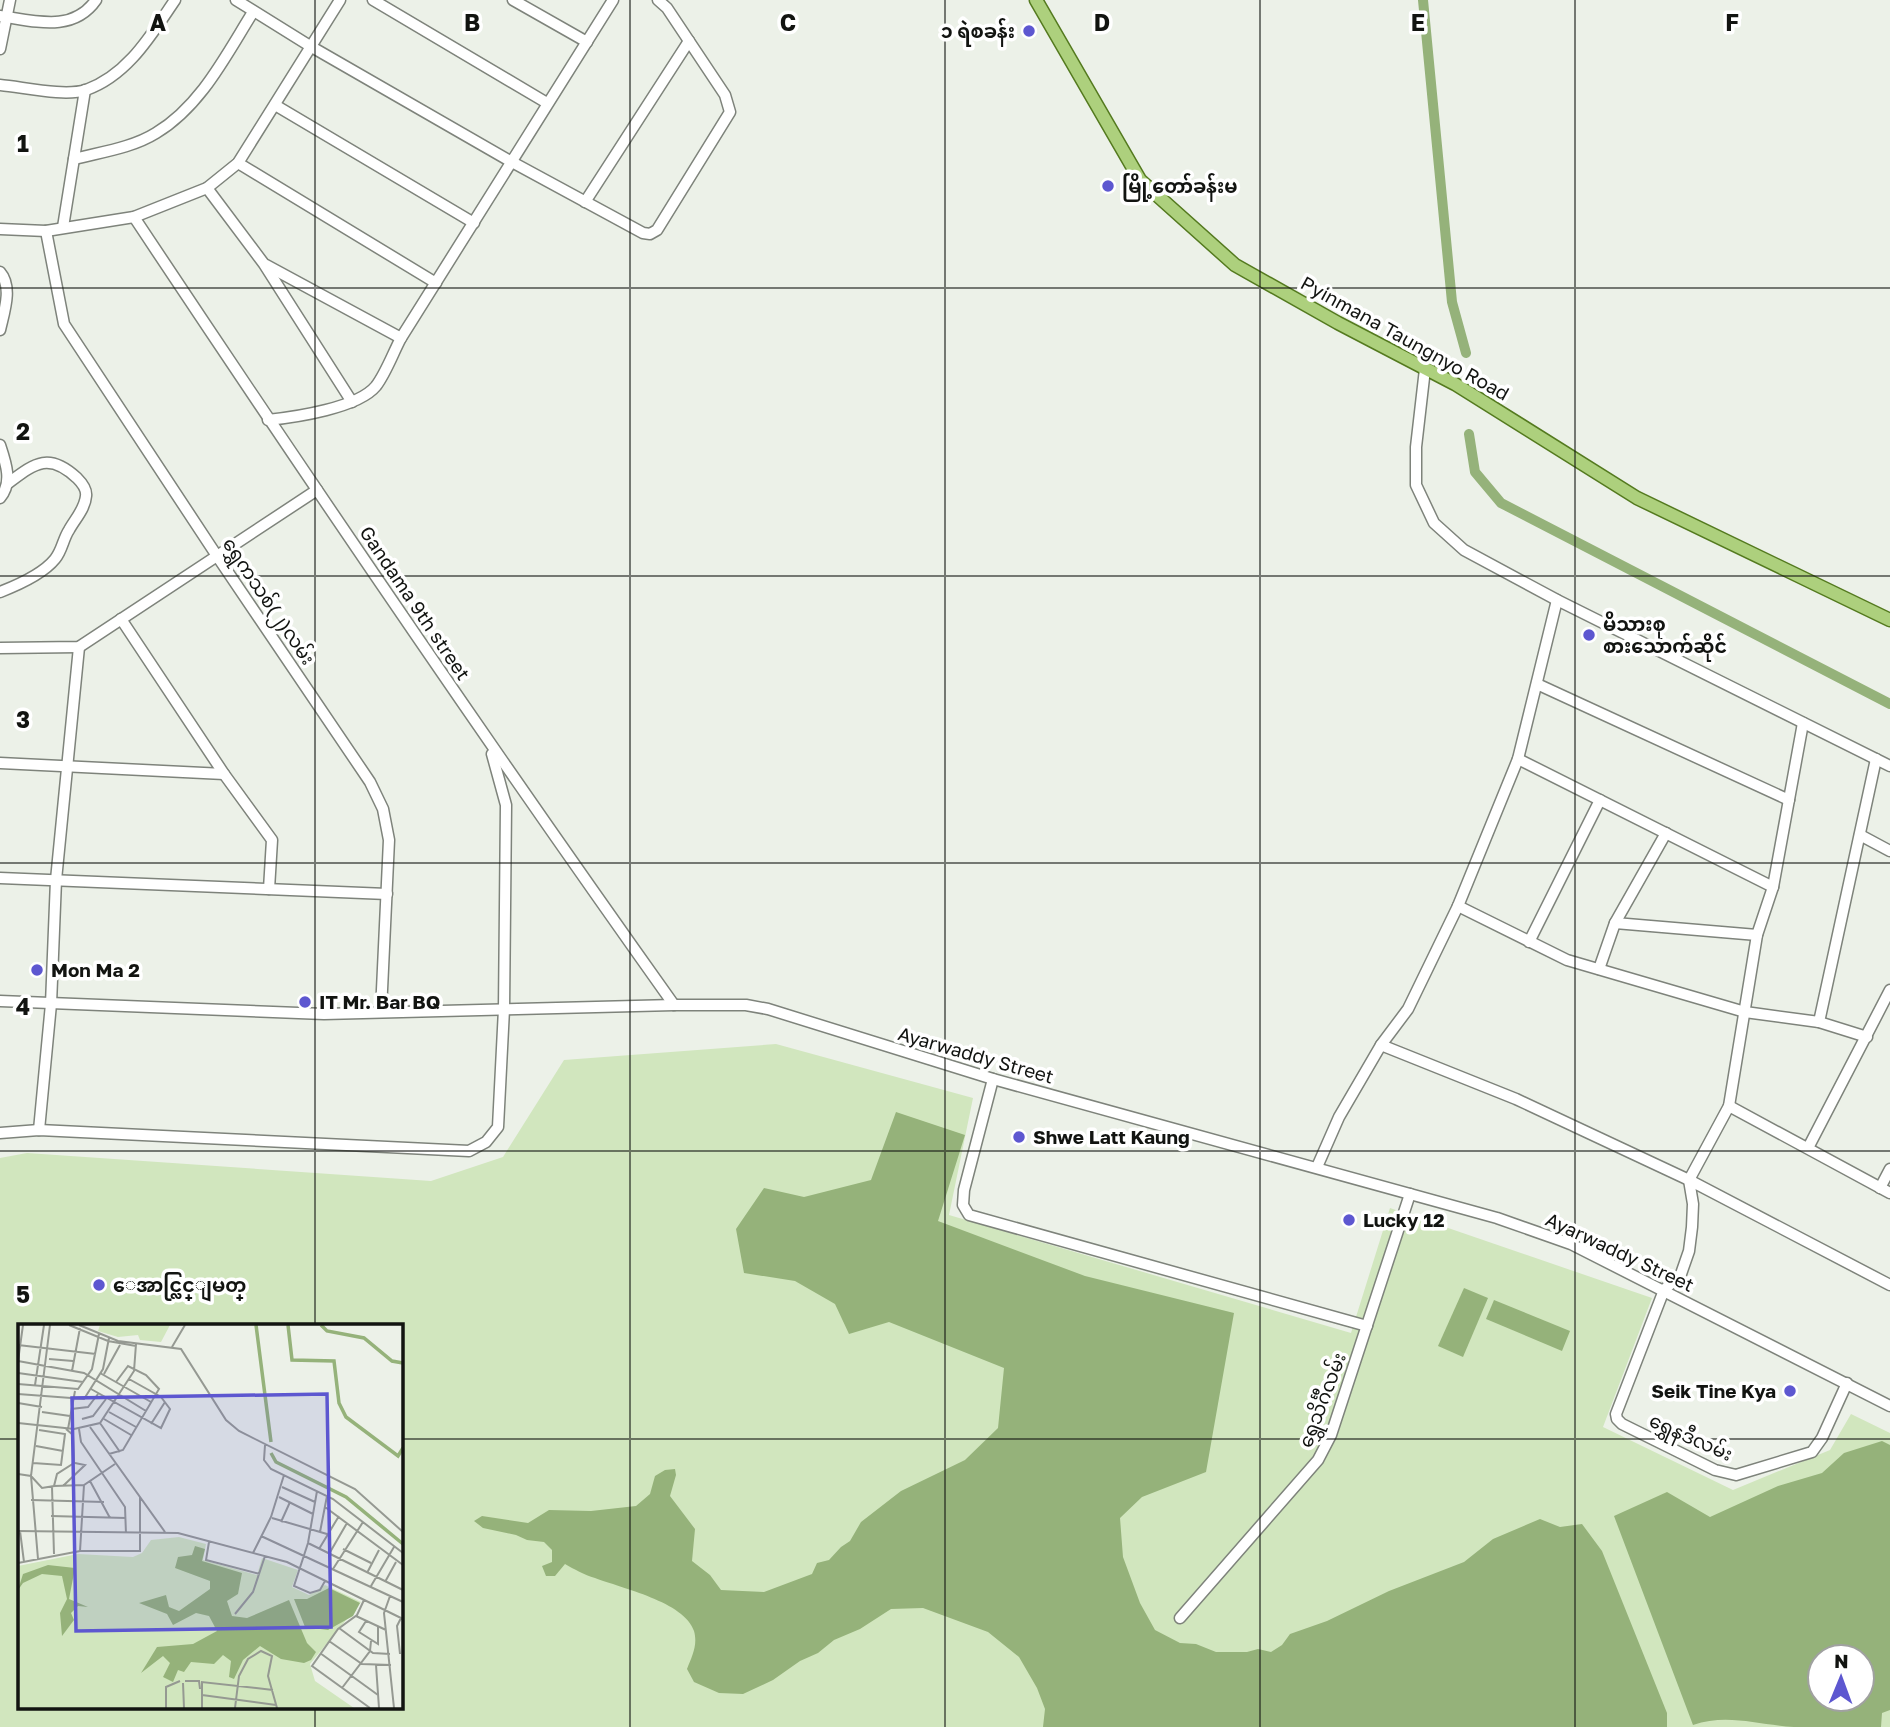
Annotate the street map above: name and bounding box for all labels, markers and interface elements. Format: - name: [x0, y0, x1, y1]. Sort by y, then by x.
- text: A: [150, 8, 167, 36]
- text: B: [464, 8, 480, 36]
- text: C: [780, 8, 796, 36]
- text: D: [1094, 8, 1110, 36]
- text: E: [1411, 8, 1425, 36]
- text: F: [1725, 8, 1739, 36]
- place label: ၁ ရဲစခန်း: [941, 18, 1015, 47]
- marker: ၁ ရဲစခန်း: [1021, 23, 1037, 39]
- text: 1: [17, 129, 29, 157]
- place label: မြို့တော်ခန်းမ: [1122, 173, 1238, 202]
- marker: မြို့တော်ခန်းမ: [1100, 178, 1116, 194]
- street label: Pyinmana Taungnyo Road: [1297, 271, 1514, 405]
- text: 2: [16, 417, 30, 445]
- street label: Gandama 9th street: [355, 521, 475, 684]
- street label: ရွှေကသစ်(၂)လမ်း: [214, 532, 322, 672]
- place label: မိသားစု စားသောက်ဆိုင်: [1603, 611, 1727, 662]
- marker: မိသားစု စားသောက်ဆိုင်: [1581, 627, 1597, 643]
- text: 3: [16, 705, 30, 733]
- place label: Mon Ma 2: [51, 958, 140, 981]
- marker: Mon Ma 2: [29, 962, 45, 978]
- place label: IT Mr. Bar BQ: [319, 990, 440, 1013]
- text: 4: [16, 992, 30, 1020]
- marker: IT Mr. Bar BQ: [297, 994, 313, 1010]
- street label: Ayarwaddy Street: [896, 1021, 1057, 1088]
- place label: Shwe Latt Kaung: [1033, 1125, 1190, 1148]
- marker: Shwe Latt Kaung: [1011, 1129, 1027, 1145]
- street label: Ayarwaddy Street: [1542, 1207, 1698, 1296]
- place label: Lucky 12: [1363, 1208, 1445, 1231]
- marker: Lucky 12: [1341, 1212, 1357, 1228]
- place label: ေအာင္လြင္ျမတ္: [113, 1272, 246, 1302]
- marker: ေအာင္လြင္ျမတ္: [91, 1277, 107, 1293]
- text: 5: [16, 1280, 30, 1308]
- inset map: [18, 1324, 402, 1710]
- street label: ရွှေသိင်္ဂီလမ်း: [1291, 1348, 1355, 1452]
- place label: Seik Tine Kya: [1651, 1379, 1776, 1402]
- marker: Seik Tine Kya: [1782, 1383, 1798, 1399]
- street label: ရွှေနဒီလမ်း: [1644, 1406, 1737, 1470]
- north arrow: [1806, 1643, 1876, 1713]
- text: N: [1834, 1649, 1849, 1672]

